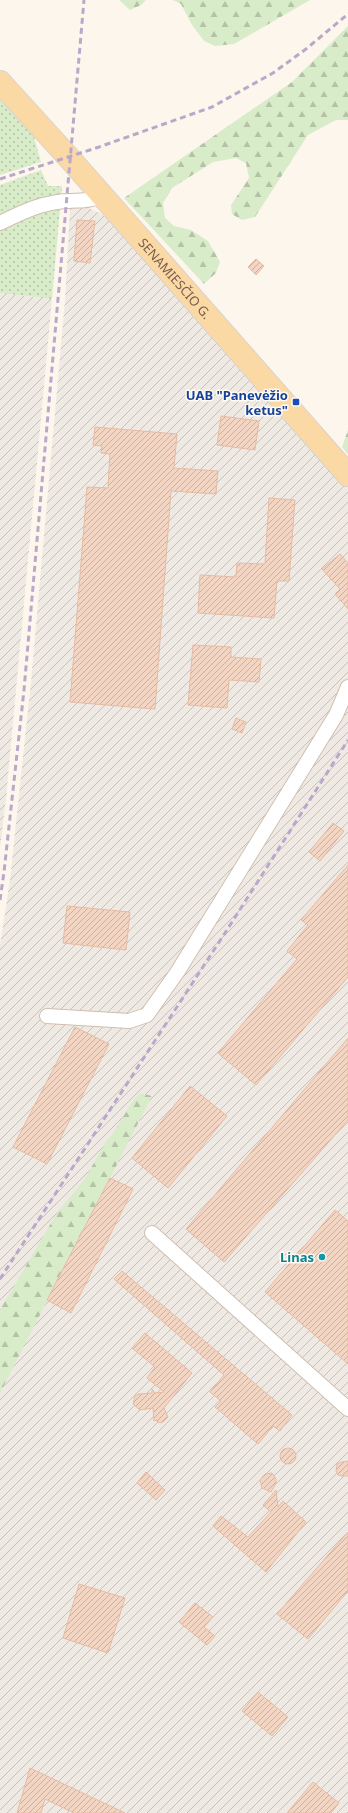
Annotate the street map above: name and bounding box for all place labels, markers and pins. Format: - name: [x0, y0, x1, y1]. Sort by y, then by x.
- place label: UAB "Panevėžio ketus": [186, 386, 288, 419]
- marker: UAB "Panevėžio ketus": [291, 397, 301, 407]
- place label: Linas: [280, 1248, 314, 1266]
- marker: Linas: [317, 1252, 327, 1262]

